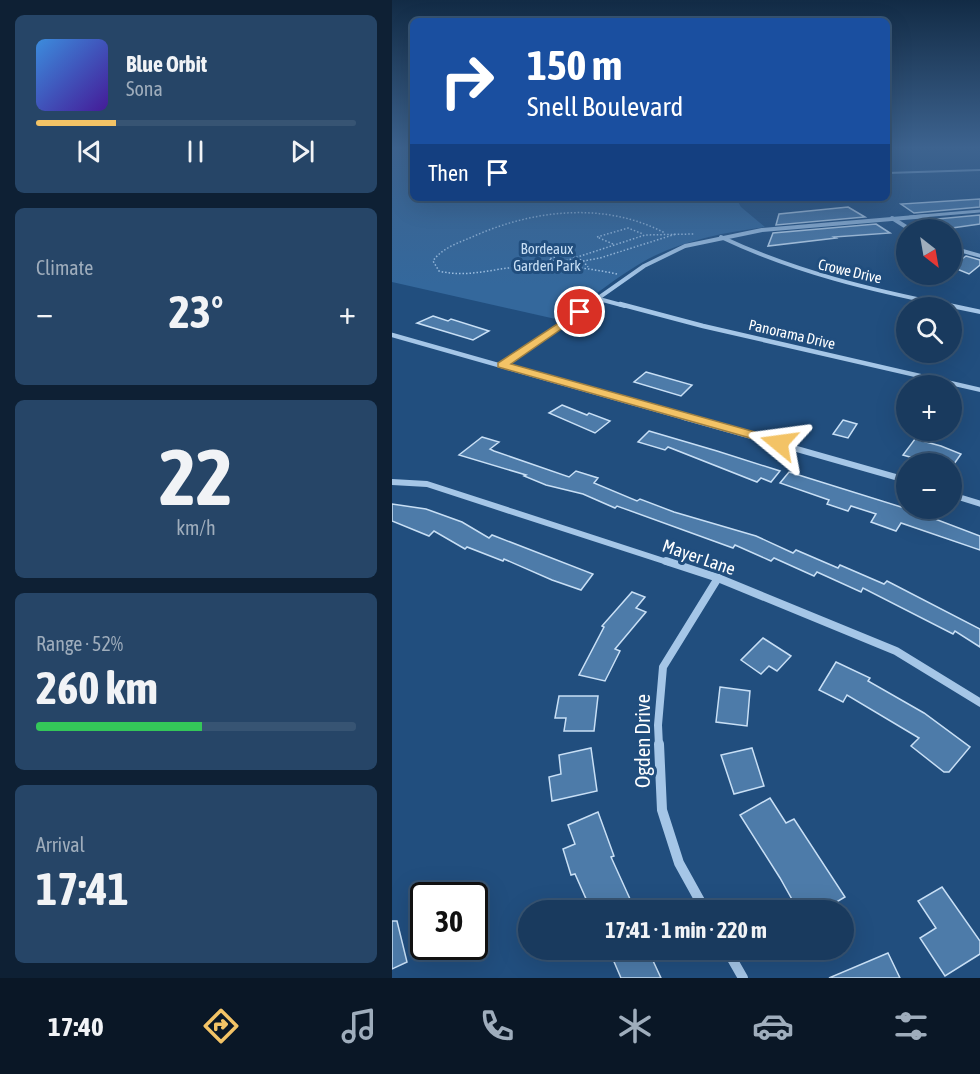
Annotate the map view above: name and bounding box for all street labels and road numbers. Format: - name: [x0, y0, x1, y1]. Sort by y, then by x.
- street label: Crowe Drive: [816, 255, 884, 287]
- street label: Panorama Drive: [747, 316, 837, 352]
- street label: Mayer Lane: [660, 535, 738, 579]
- street label: Ogden Drive: [630, 694, 654, 788]

